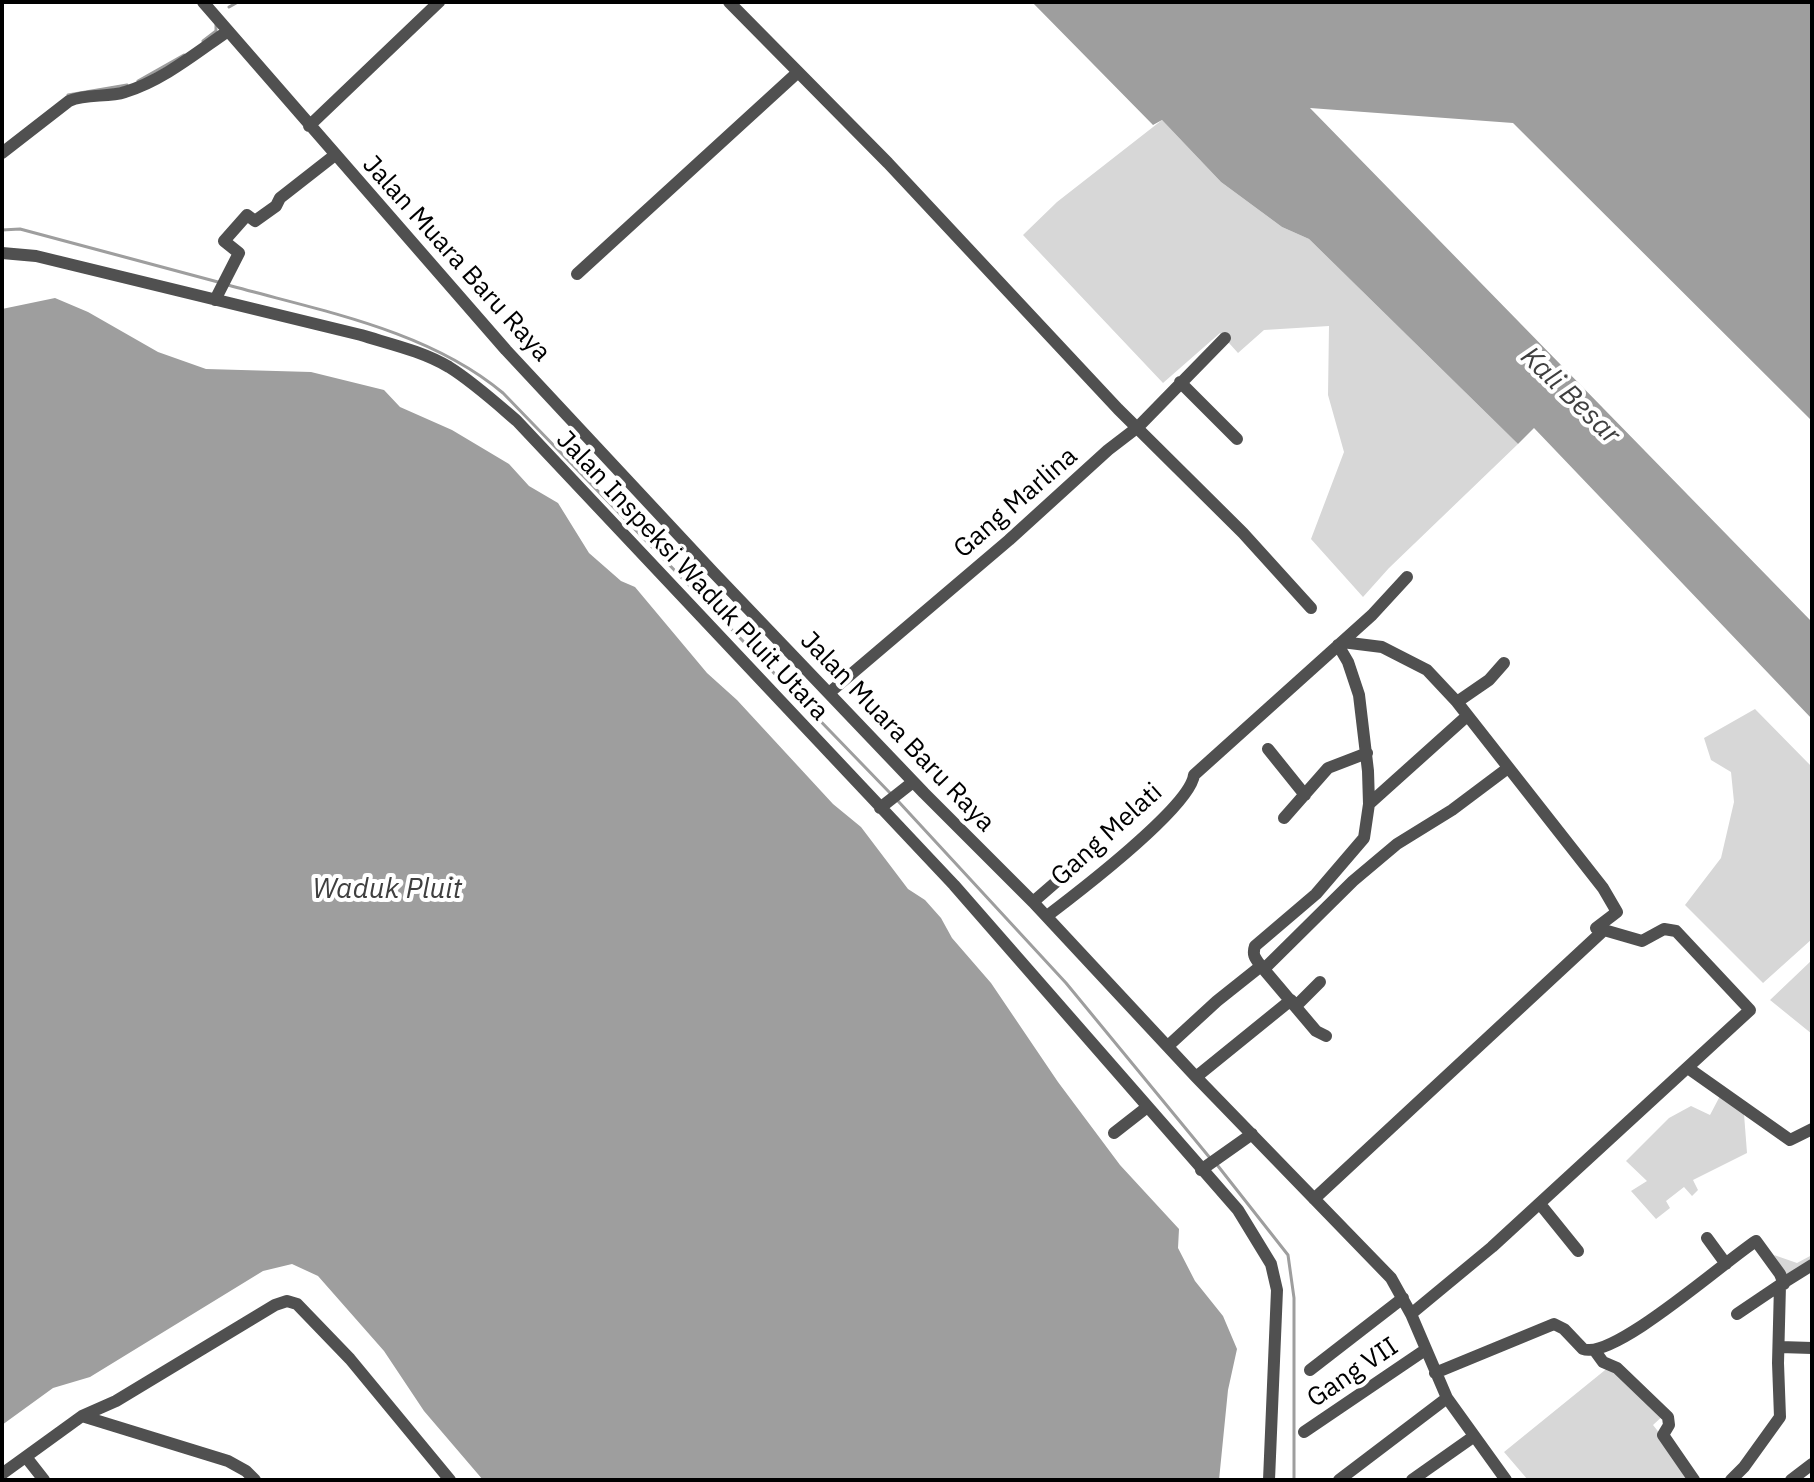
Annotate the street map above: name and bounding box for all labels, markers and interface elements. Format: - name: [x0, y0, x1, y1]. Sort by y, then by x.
- street label: Jalan Muara Baru Raya: [355, 150, 557, 368]
- water label: Kali Besar: [1513, 340, 1627, 452]
- street label: Jalan Inspeksi Waduk Pluit Utara: [549, 425, 835, 727]
- street label: Gang Marlina: [948, 441, 1084, 565]
- street label: Jalan Muara Baru Raya: [793, 625, 1001, 839]
- street label: Gang Melati: [1045, 777, 1169, 893]
- water label: Waduk Pluit: [312, 873, 462, 907]
- street label: Gang VII: [1301, 1331, 1405, 1415]

